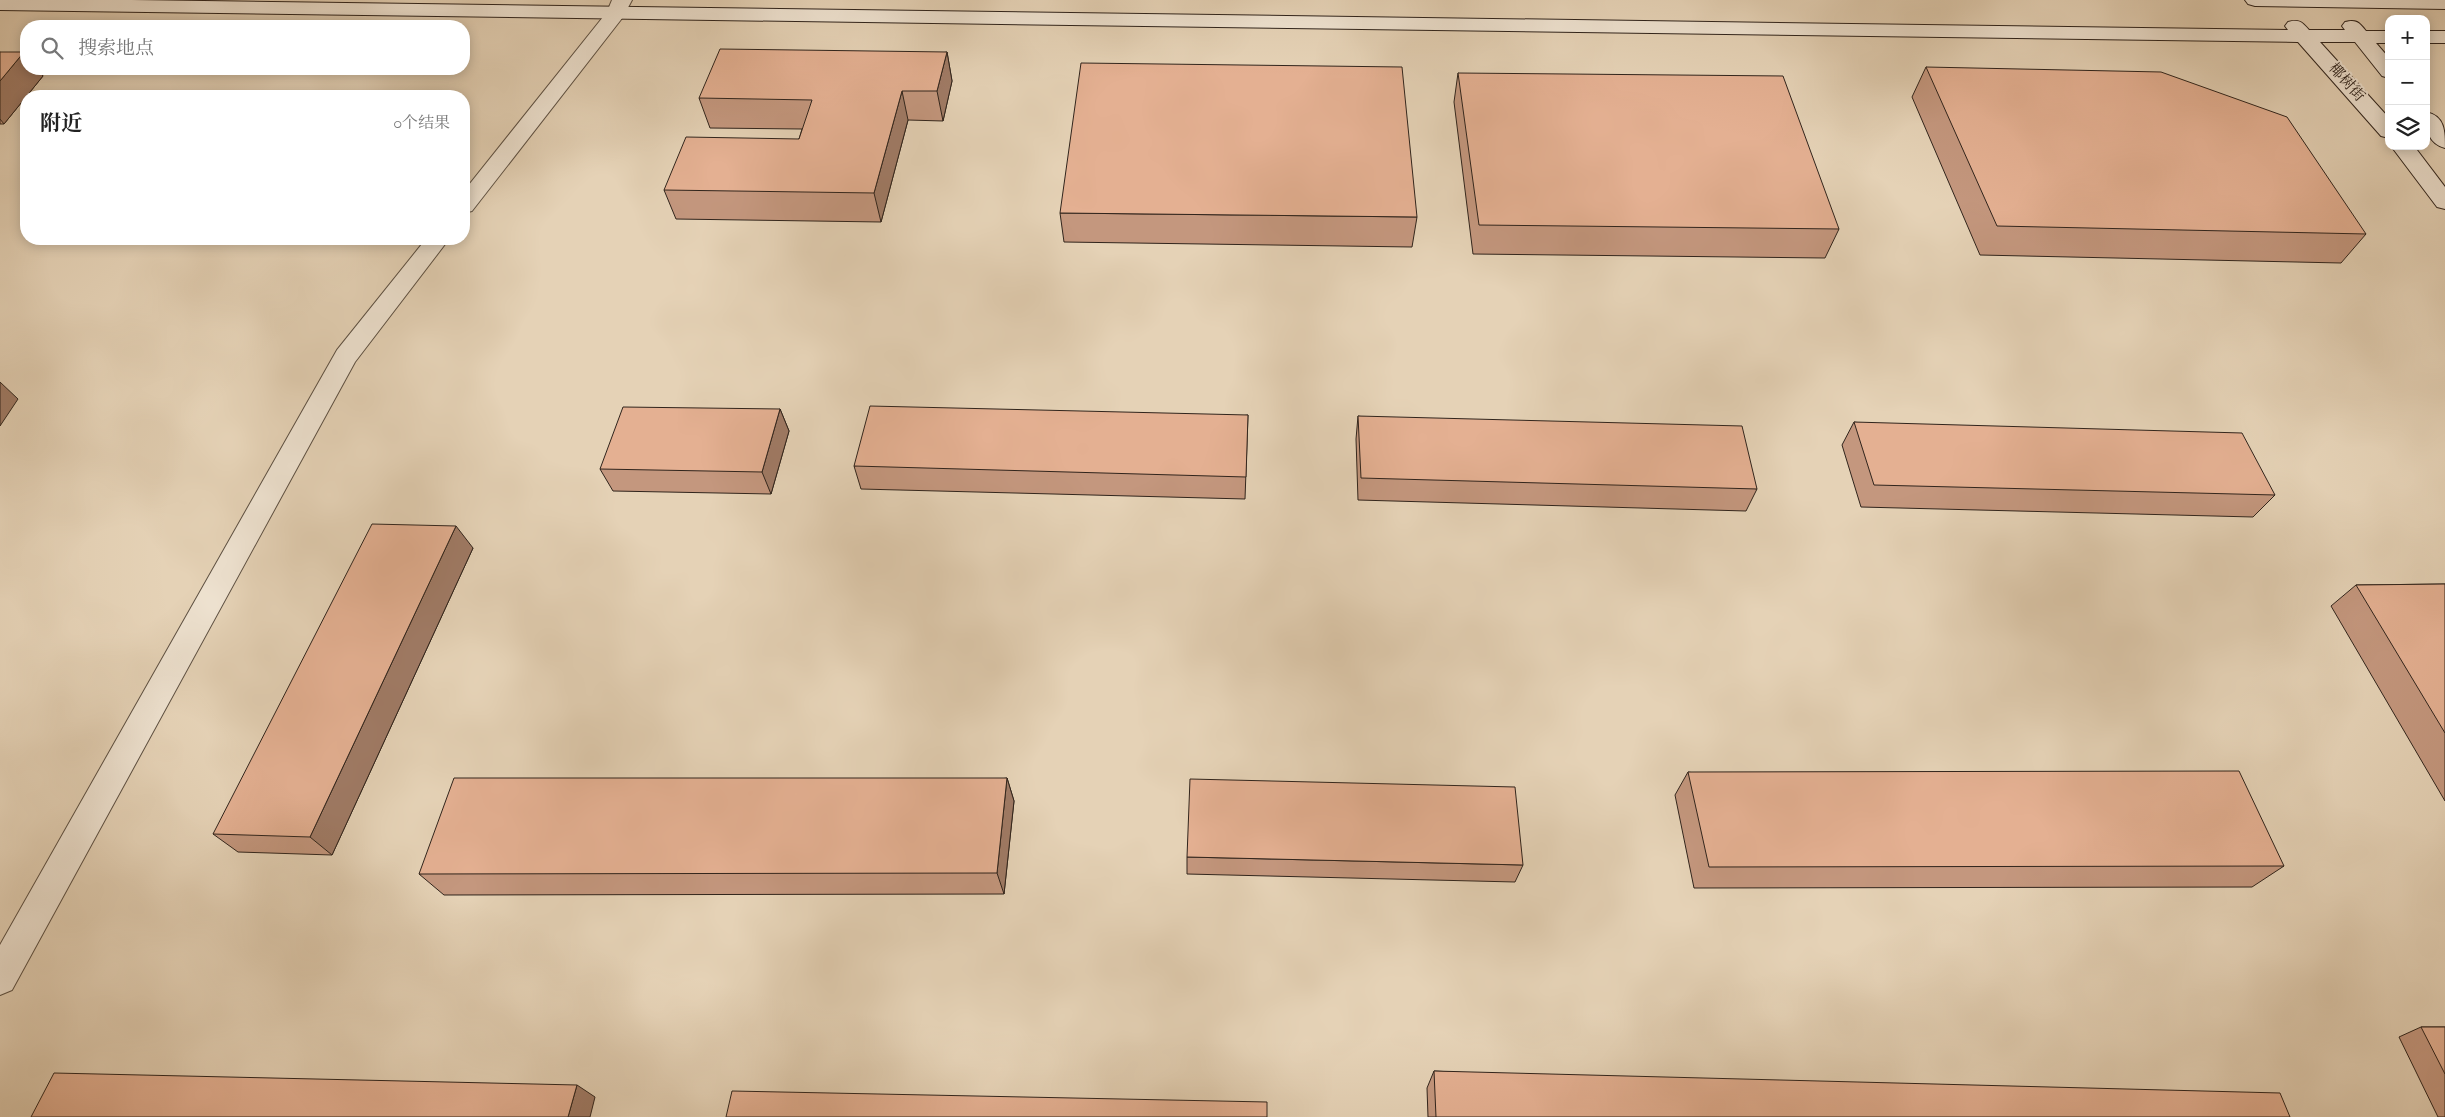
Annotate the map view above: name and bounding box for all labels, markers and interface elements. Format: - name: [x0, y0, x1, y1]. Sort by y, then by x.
- map controls: [2385, 15, 2430, 150]
- button: +: [2385, 15, 2430, 60]
- search box: [20, 20, 470, 75]
- icon: search: [38, 34, 66, 62]
- text: 搜索地点: [78, 36, 154, 63]
- street label: 椰树街: [2323, 59, 2369, 107]
- button: −: [2385, 60, 2430, 105]
- button: layers: [2385, 105, 2430, 150]
- text: 附近: [40, 110, 82, 140]
- text: 0个结果: [394, 113, 450, 136]

